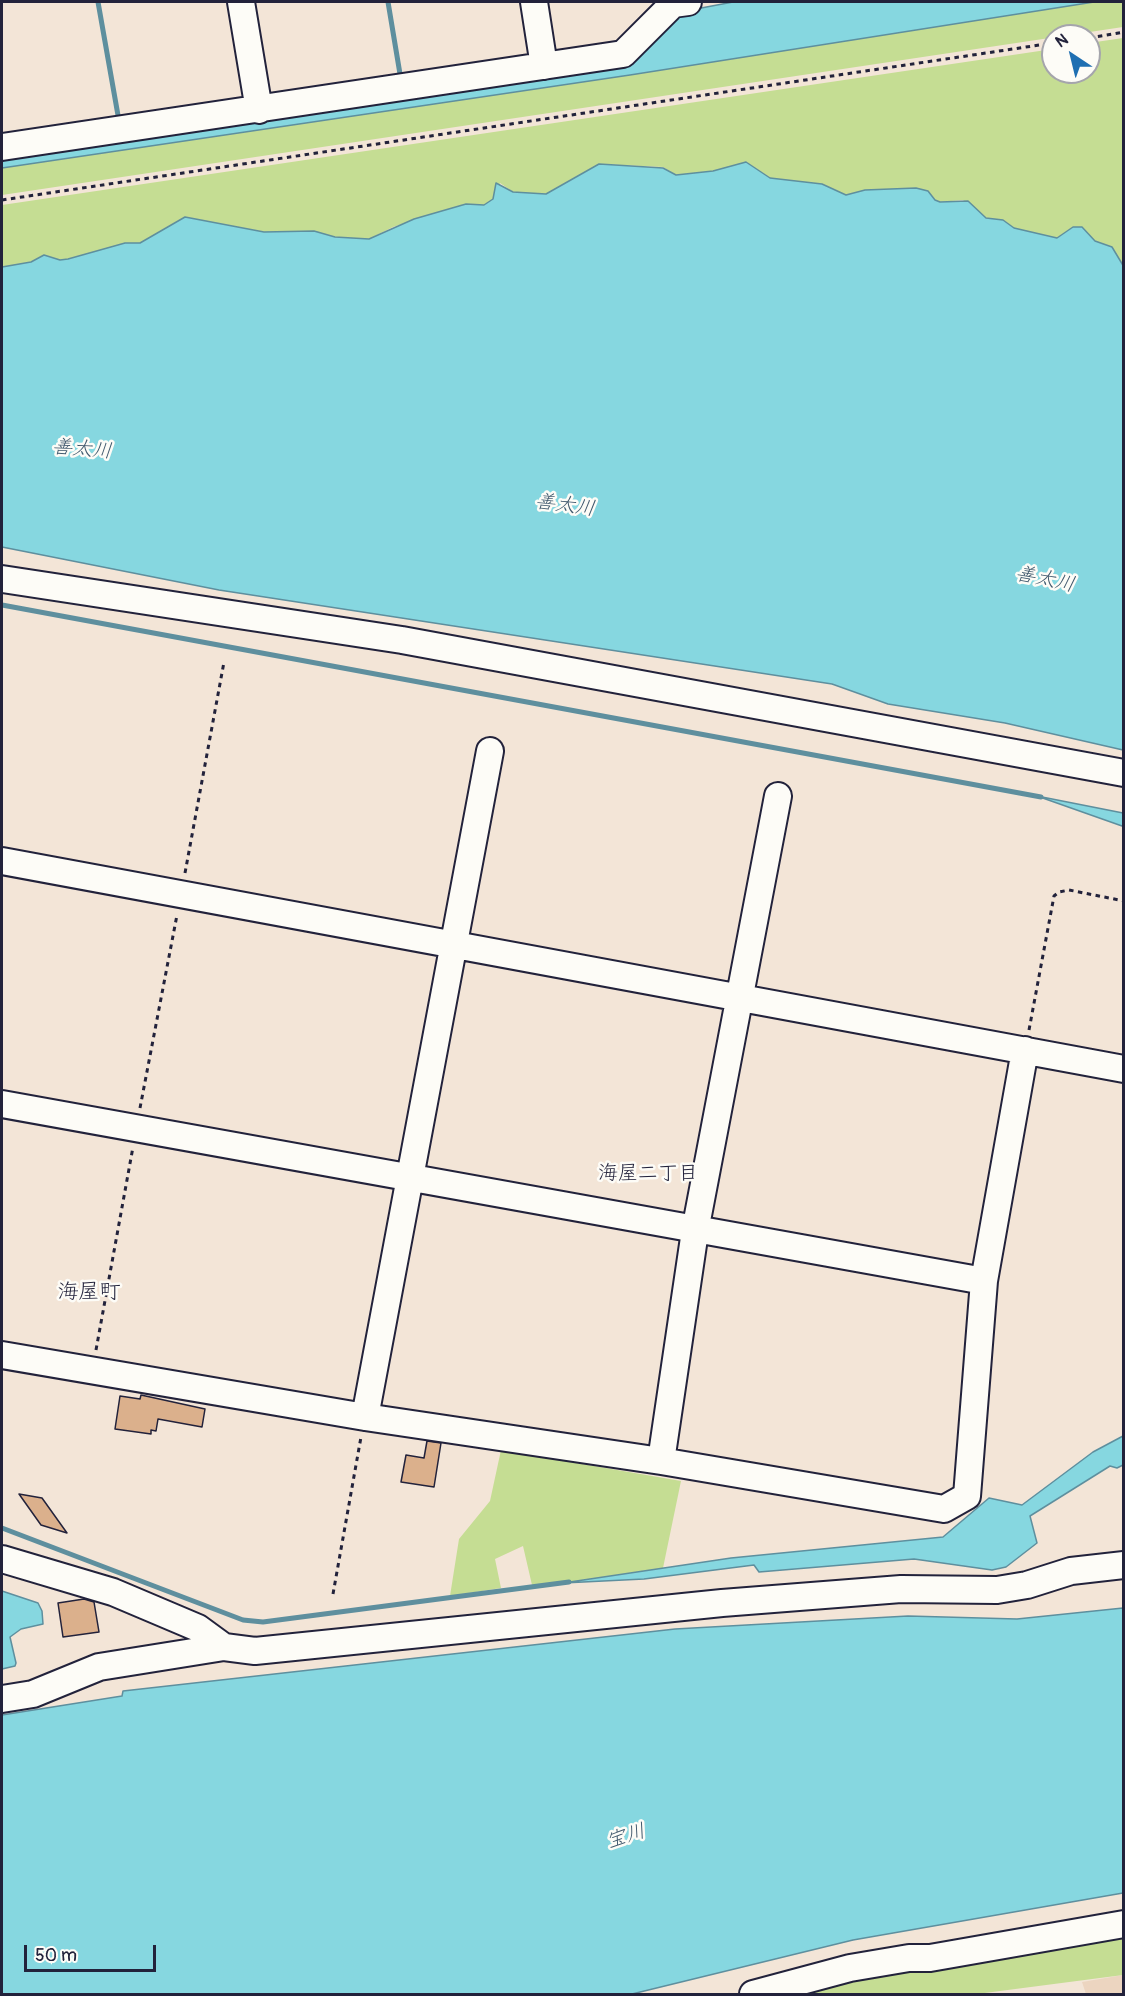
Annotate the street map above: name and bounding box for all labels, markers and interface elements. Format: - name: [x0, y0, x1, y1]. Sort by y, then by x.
- north arrow: [1041, 24, 1101, 84]
- text: N: [1052, 30, 1072, 52]
- water label: 善太川: [51, 435, 113, 465]
- water label: 善太川: [534, 490, 596, 522]
- water label: 善太川: [1013, 562, 1077, 598]
- district label: 海屋二丁目: [598, 1162, 698, 1186]
- district label: 海屋町: [58, 1280, 120, 1306]
- water label: 宝川: [603, 1820, 649, 1854]
- scale bar: [27, 1933, 159, 1971]
- text: 50 m: [35, 1944, 77, 1967]

